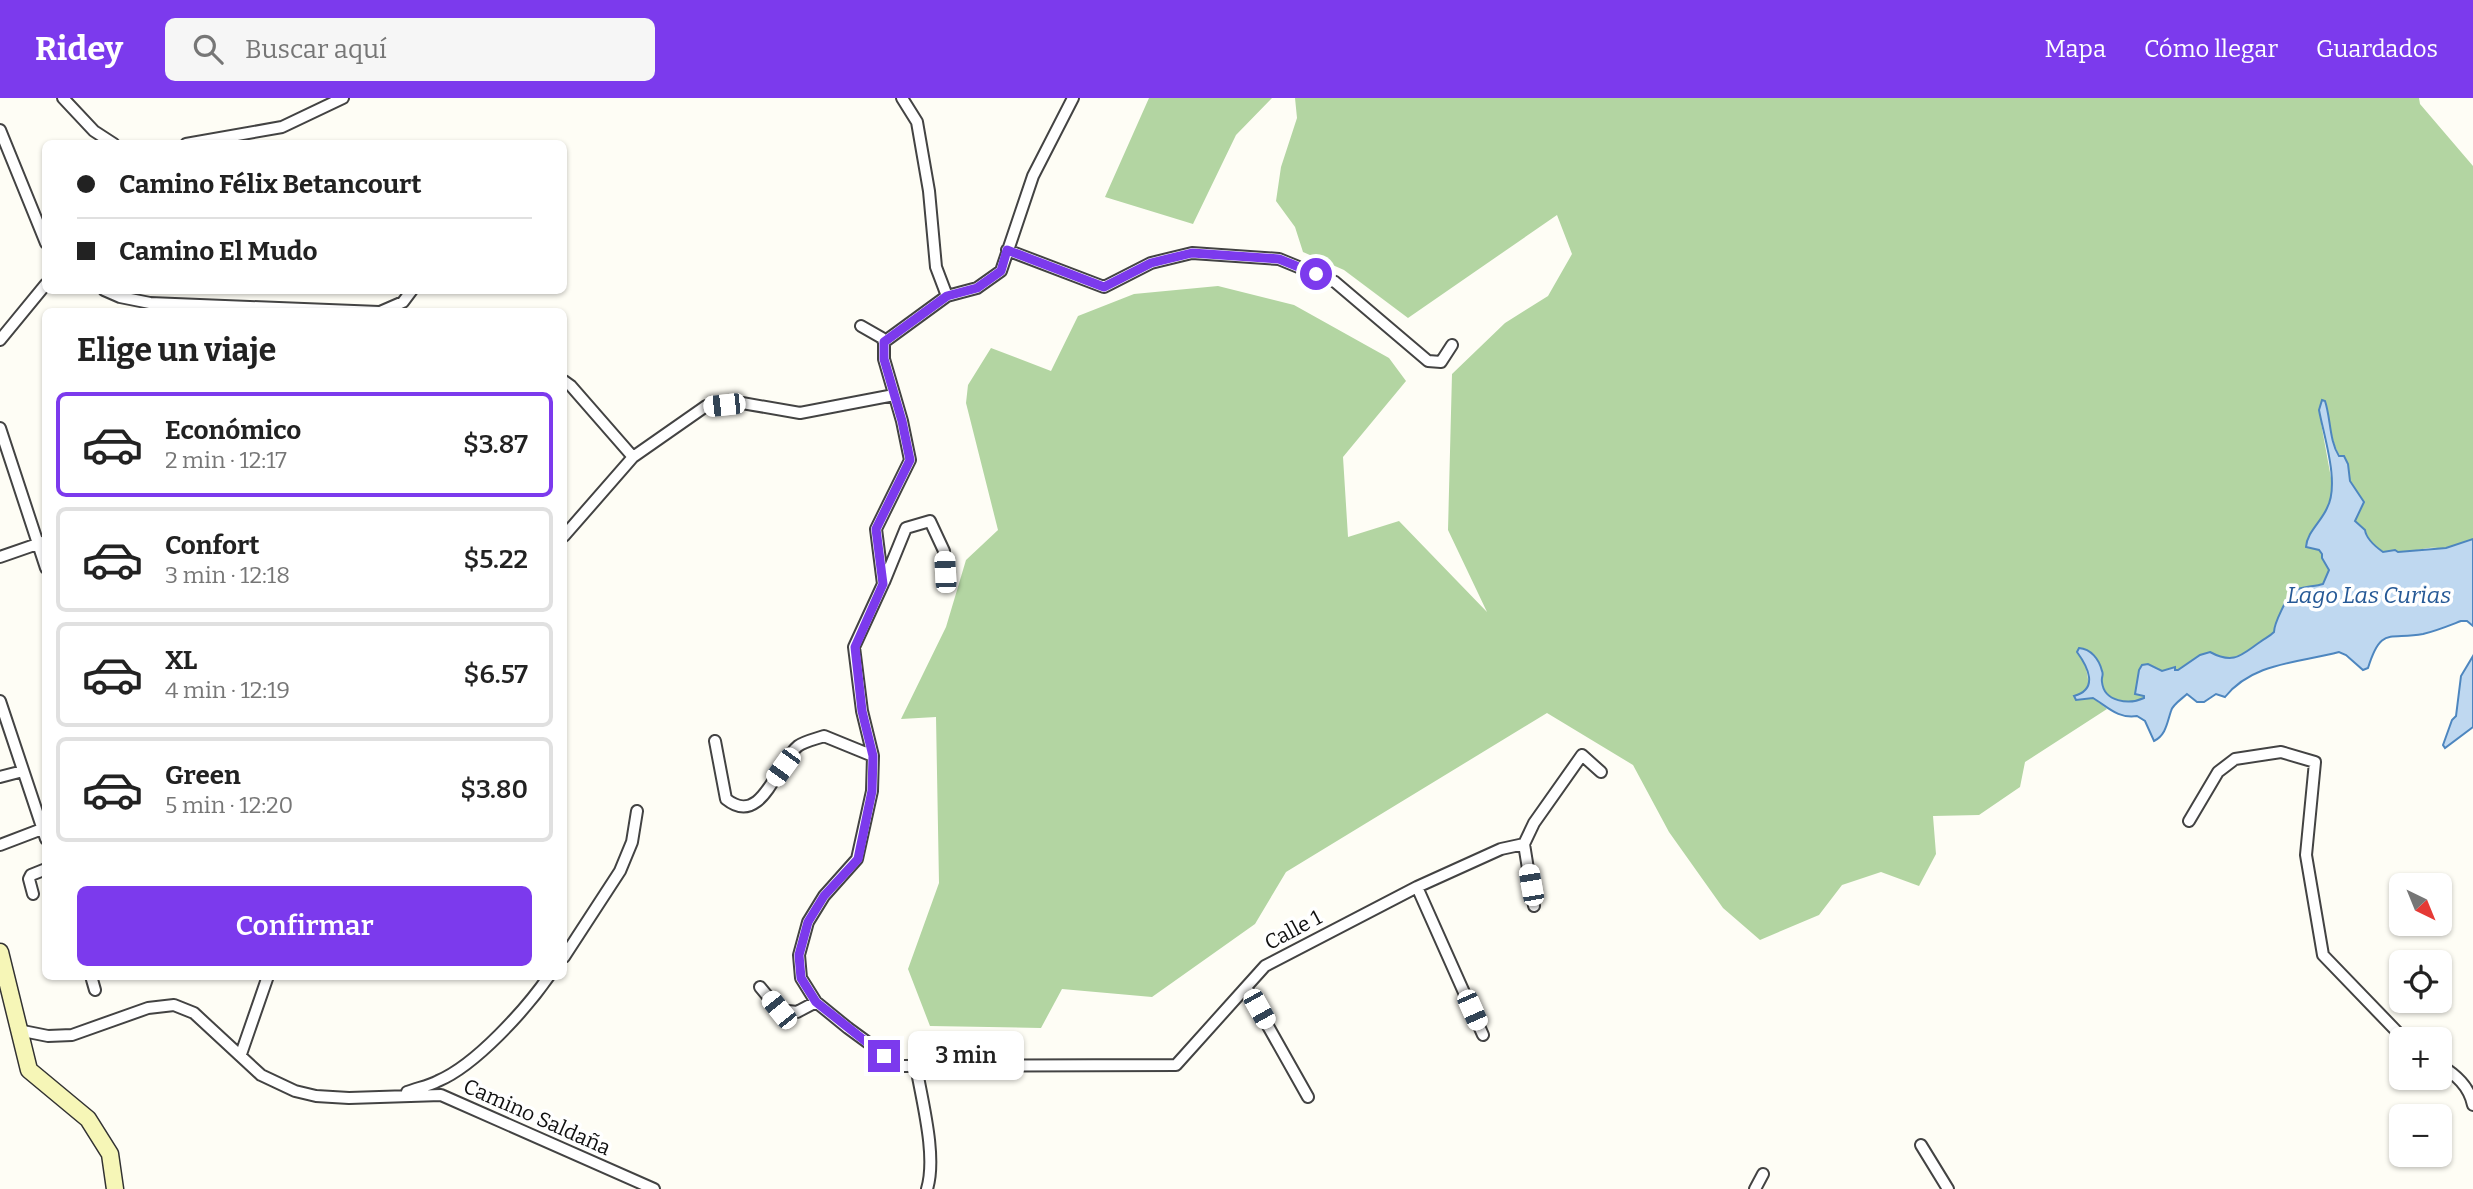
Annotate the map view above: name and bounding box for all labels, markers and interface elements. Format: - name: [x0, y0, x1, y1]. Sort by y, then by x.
- search box: [165, 18, 655, 81]
- text: Ridey: [35, 29, 123, 69]
- icon: search: [189, 30, 227, 68]
- text: Buscar aquí: [245, 34, 387, 65]
- text: Mapa: [2045, 35, 2106, 63]
- text: Cómo llegar: [2144, 35, 2278, 63]
- text: Guardados: [2316, 35, 2438, 63]
- text: Camino Félix Betancourt: [119, 169, 422, 200]
- text: Camino El Mudo: [119, 236, 317, 267]
- route start: [1300, 258, 1332, 290]
- text: Elige un viaje: [77, 331, 276, 369]
- car: [703, 392, 746, 418]
- icon: car: [81, 413, 144, 476]
- text: Económico: [165, 415, 301, 446]
- text: $3.87: [463, 429, 528, 460]
- text: 2 min · 12:17: [165, 446, 287, 474]
- icon: car: [81, 528, 144, 591]
- text: Confort: [165, 530, 260, 561]
- text: $5.22: [463, 544, 528, 575]
- car: [934, 550, 957, 594]
- text: 3 min · 12:18: [165, 561, 290, 589]
- water label: Lago Las Curias: [2287, 581, 2451, 609]
- icon: car: [81, 643, 144, 706]
- text: XL: [165, 645, 197, 676]
- text: $6.57: [464, 659, 528, 690]
- text: 4 min · 12:19: [165, 676, 290, 704]
- car: [763, 744, 804, 790]
- icon: car: [81, 758, 144, 821]
- text: Green: [165, 760, 241, 791]
- text: $3.80: [460, 774, 528, 805]
- text: 5 min · 12:20: [165, 791, 293, 819]
- car: [1518, 862, 1545, 908]
- north arrow: [2389, 873, 2452, 936]
- map controls: [2389, 873, 2452, 1167]
- button: Confirmar: [77, 886, 532, 966]
- street label: Calle 1: [1260, 904, 1326, 956]
- button: locate: [2389, 950, 2452, 1013]
- car: [1240, 986, 1279, 1032]
- car: [758, 987, 801, 1033]
- car: [1454, 987, 1491, 1033]
- button: +: [2389, 1027, 2452, 1090]
- callout: 3 min: [908, 1032, 1024, 1080]
- route end: [868, 1040, 900, 1072]
- text: 3 min: [935, 1041, 997, 1069]
- street label: Camino Saldaña: [459, 1073, 615, 1161]
- button: −: [2389, 1104, 2452, 1167]

